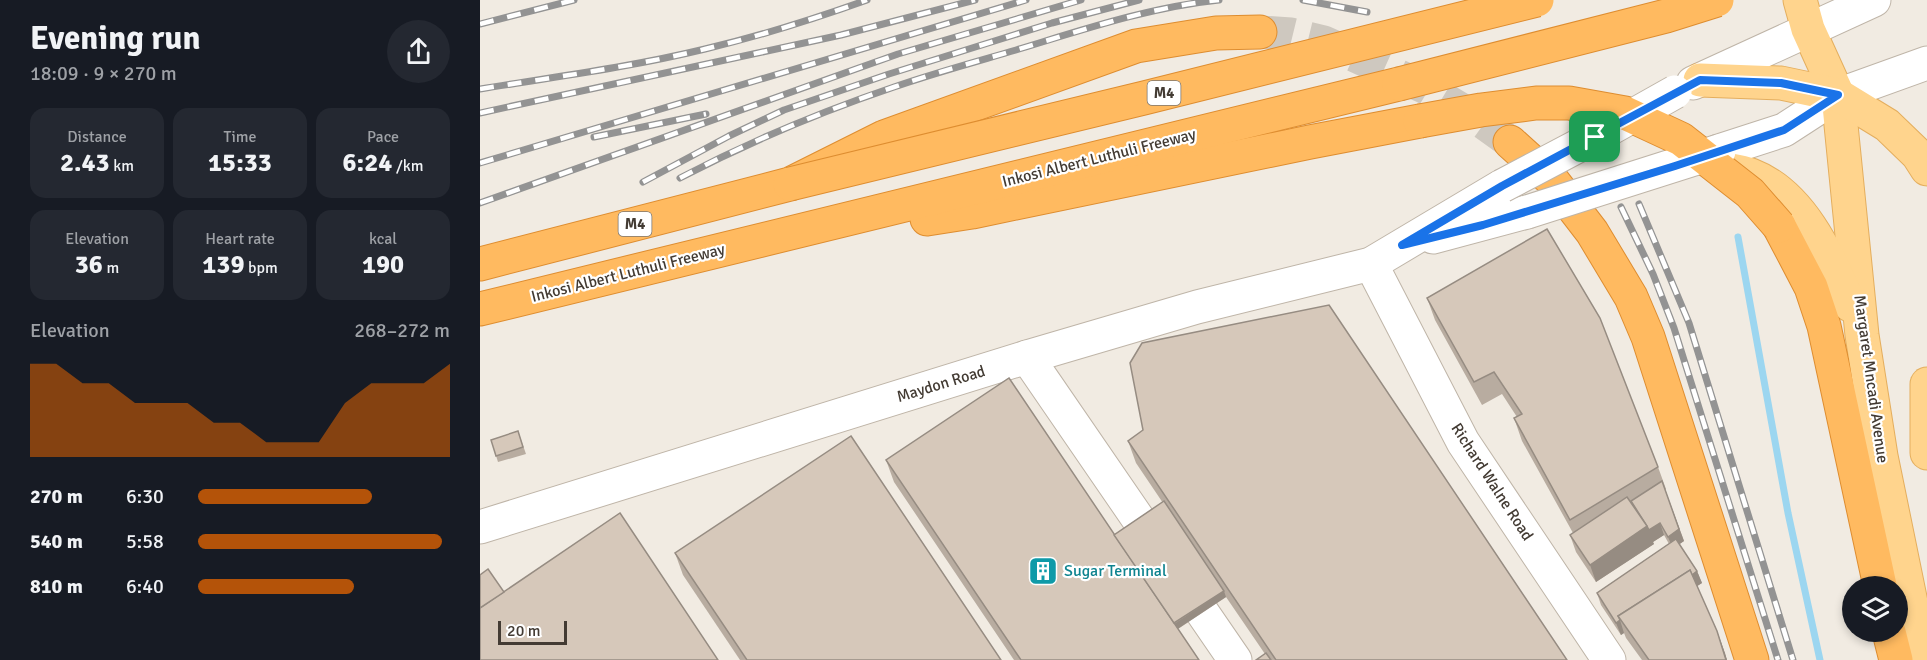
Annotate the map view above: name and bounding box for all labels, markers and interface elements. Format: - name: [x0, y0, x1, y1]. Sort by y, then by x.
- text: Evening run: [30, 18, 200, 59]
- button: share: [387, 20, 450, 83]
- text: 18:09 · 9 × 270 m: [30, 61, 177, 86]
- road number: M4: [1148, 81, 1180, 105]
- pin: [1569, 111, 1620, 162]
- icon: arrive: [1578, 120, 1611, 153]
- street label: Inkosi Albert Luthuli Freeway: [1000, 124, 1198, 192]
- text: Distance: [67, 127, 127, 147]
- text: Time: [224, 127, 256, 147]
- text: Pace: [367, 127, 399, 147]
- text: 2.43: [60, 147, 110, 179]
- text: 15:33: [208, 147, 272, 179]
- text: 6:24: [343, 147, 392, 179]
- text: km: [110, 156, 134, 176]
- text: /km: [392, 156, 423, 176]
- road number: M4: [618, 212, 652, 236]
- text: Elevation: [65, 229, 129, 249]
- text: Heart rate: [205, 229, 275, 249]
- text: kcal: [369, 229, 397, 249]
- street label: Inkosi Albert Luthuli Freeway: [529, 239, 727, 307]
- text: 36: [75, 249, 103, 281]
- text: 139: [202, 249, 244, 281]
- text: 190: [362, 249, 404, 281]
- text: m: [103, 258, 119, 278]
- text: bpm: [244, 258, 278, 278]
- street label: Margaret Mncadi Avenue: [1849, 294, 1893, 464]
- text: Elevation: [30, 318, 110, 343]
- text: 268–272 m: [354, 318, 450, 343]
- street label: Maydon Road: [894, 361, 988, 407]
- street label: Richard Walne Road: [1446, 419, 1538, 545]
- text: 270 m: [30, 484, 83, 509]
- text: 6:30: [126, 484, 164, 509]
- text: 540 m: [30, 529, 83, 554]
- text: 5:58: [126, 529, 164, 554]
- building icon: Sugar Terminal: [1027, 555, 1059, 587]
- place label: Sugar Terminal: [1064, 561, 1167, 581]
- text: 810 m: [30, 574, 83, 599]
- text: 6:40: [126, 574, 164, 599]
- map controls: [1842, 576, 1908, 642]
- button: layers: [1842, 576, 1908, 642]
- scale bar: [498, 618, 567, 646]
- text: 20 m: [507, 621, 541, 641]

